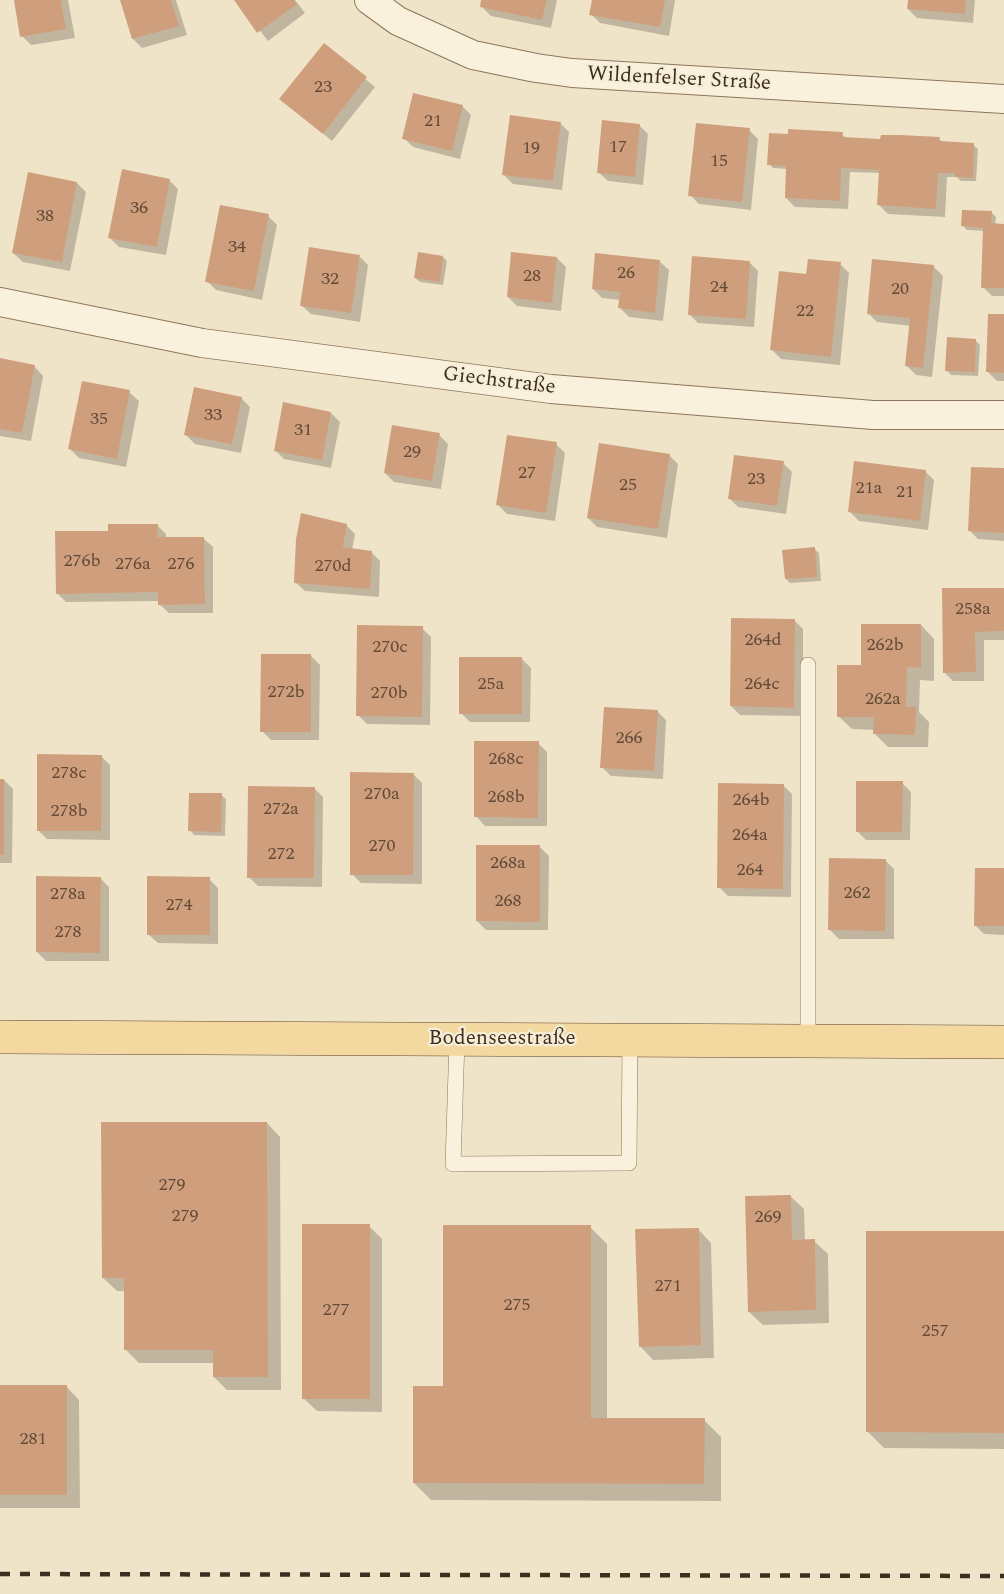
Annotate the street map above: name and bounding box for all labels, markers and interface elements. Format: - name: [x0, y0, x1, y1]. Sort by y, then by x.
- street label: Wildenfelser Straße: [586, 63, 772, 97]
- house number: 23: [314, 77, 332, 99]
- house number: 21: [424, 111, 442, 133]
- house number: 17: [609, 137, 627, 159]
- house number: 19: [522, 138, 540, 160]
- house number: 15: [710, 151, 728, 173]
- house number: 36: [130, 198, 148, 220]
- house number: 38: [36, 206, 54, 228]
- house number: 34: [228, 237, 246, 259]
- house number: 26: [617, 263, 635, 285]
- house number: 28: [523, 266, 541, 288]
- house number: 32: [321, 269, 339, 291]
- house number: 24: [710, 277, 728, 299]
- house number: 20: [891, 279, 909, 301]
- house number: 22: [796, 301, 814, 323]
- street label: Giechstraße: [441, 363, 557, 401]
- house number: 33: [204, 405, 222, 427]
- house number: 35: [90, 409, 108, 431]
- house number: 31: [294, 420, 312, 442]
- house number: 29: [403, 442, 421, 464]
- house number: 27: [518, 463, 536, 485]
- house number: 23: [747, 469, 765, 491]
- house number: 25: [619, 475, 637, 497]
- house number: 21a: [856, 478, 882, 500]
- house number: 21: [896, 482, 914, 504]
- house number: 276b: [63, 551, 101, 573]
- house number: 276a: [115, 554, 151, 576]
- house number: 276: [168, 554, 194, 576]
- house number: 270d: [314, 556, 352, 578]
- house number: 258a: [955, 599, 991, 621]
- house number: 264d: [744, 630, 782, 652]
- house number: 262b: [866, 635, 904, 657]
- house number: 270c: [372, 637, 408, 659]
- house number: 25a: [478, 674, 504, 696]
- house number: 264c: [744, 674, 780, 696]
- house number: 272b: [267, 682, 305, 704]
- house number: 270b: [370, 683, 408, 705]
- house number: 262a: [865, 689, 901, 711]
- house number: 266: [616, 728, 642, 750]
- house number: 268c: [488, 749, 524, 771]
- house number: 278c: [51, 763, 87, 785]
- house number: 270a: [364, 784, 400, 806]
- house number: 268b: [487, 787, 525, 809]
- house number: 264b: [732, 790, 770, 812]
- house number: 272a: [263, 799, 299, 821]
- house number: 278b: [50, 801, 88, 823]
- house number: 264a: [732, 825, 768, 847]
- house number: 270: [369, 836, 395, 858]
- house number: 272: [268, 844, 294, 866]
- house number: 268a: [490, 853, 526, 875]
- house number: 264: [737, 860, 763, 882]
- house number: 262: [844, 883, 870, 905]
- house number: 278a: [50, 884, 86, 906]
- house number: 268: [495, 891, 521, 913]
- house number: 274: [166, 895, 192, 917]
- house number: 278: [55, 922, 81, 944]
- street label: Bodenseestraße: [428, 1027, 576, 1053]
- house number: 279: [159, 1175, 185, 1197]
- house number: 279: [172, 1206, 198, 1228]
- house number: 269: [755, 1207, 781, 1229]
- house number: 271: [655, 1276, 681, 1298]
- house number: 275: [504, 1295, 530, 1317]
- house number: 277: [323, 1300, 349, 1322]
- house number: 257: [922, 1321, 948, 1343]
- house number: 281: [20, 1429, 46, 1451]

